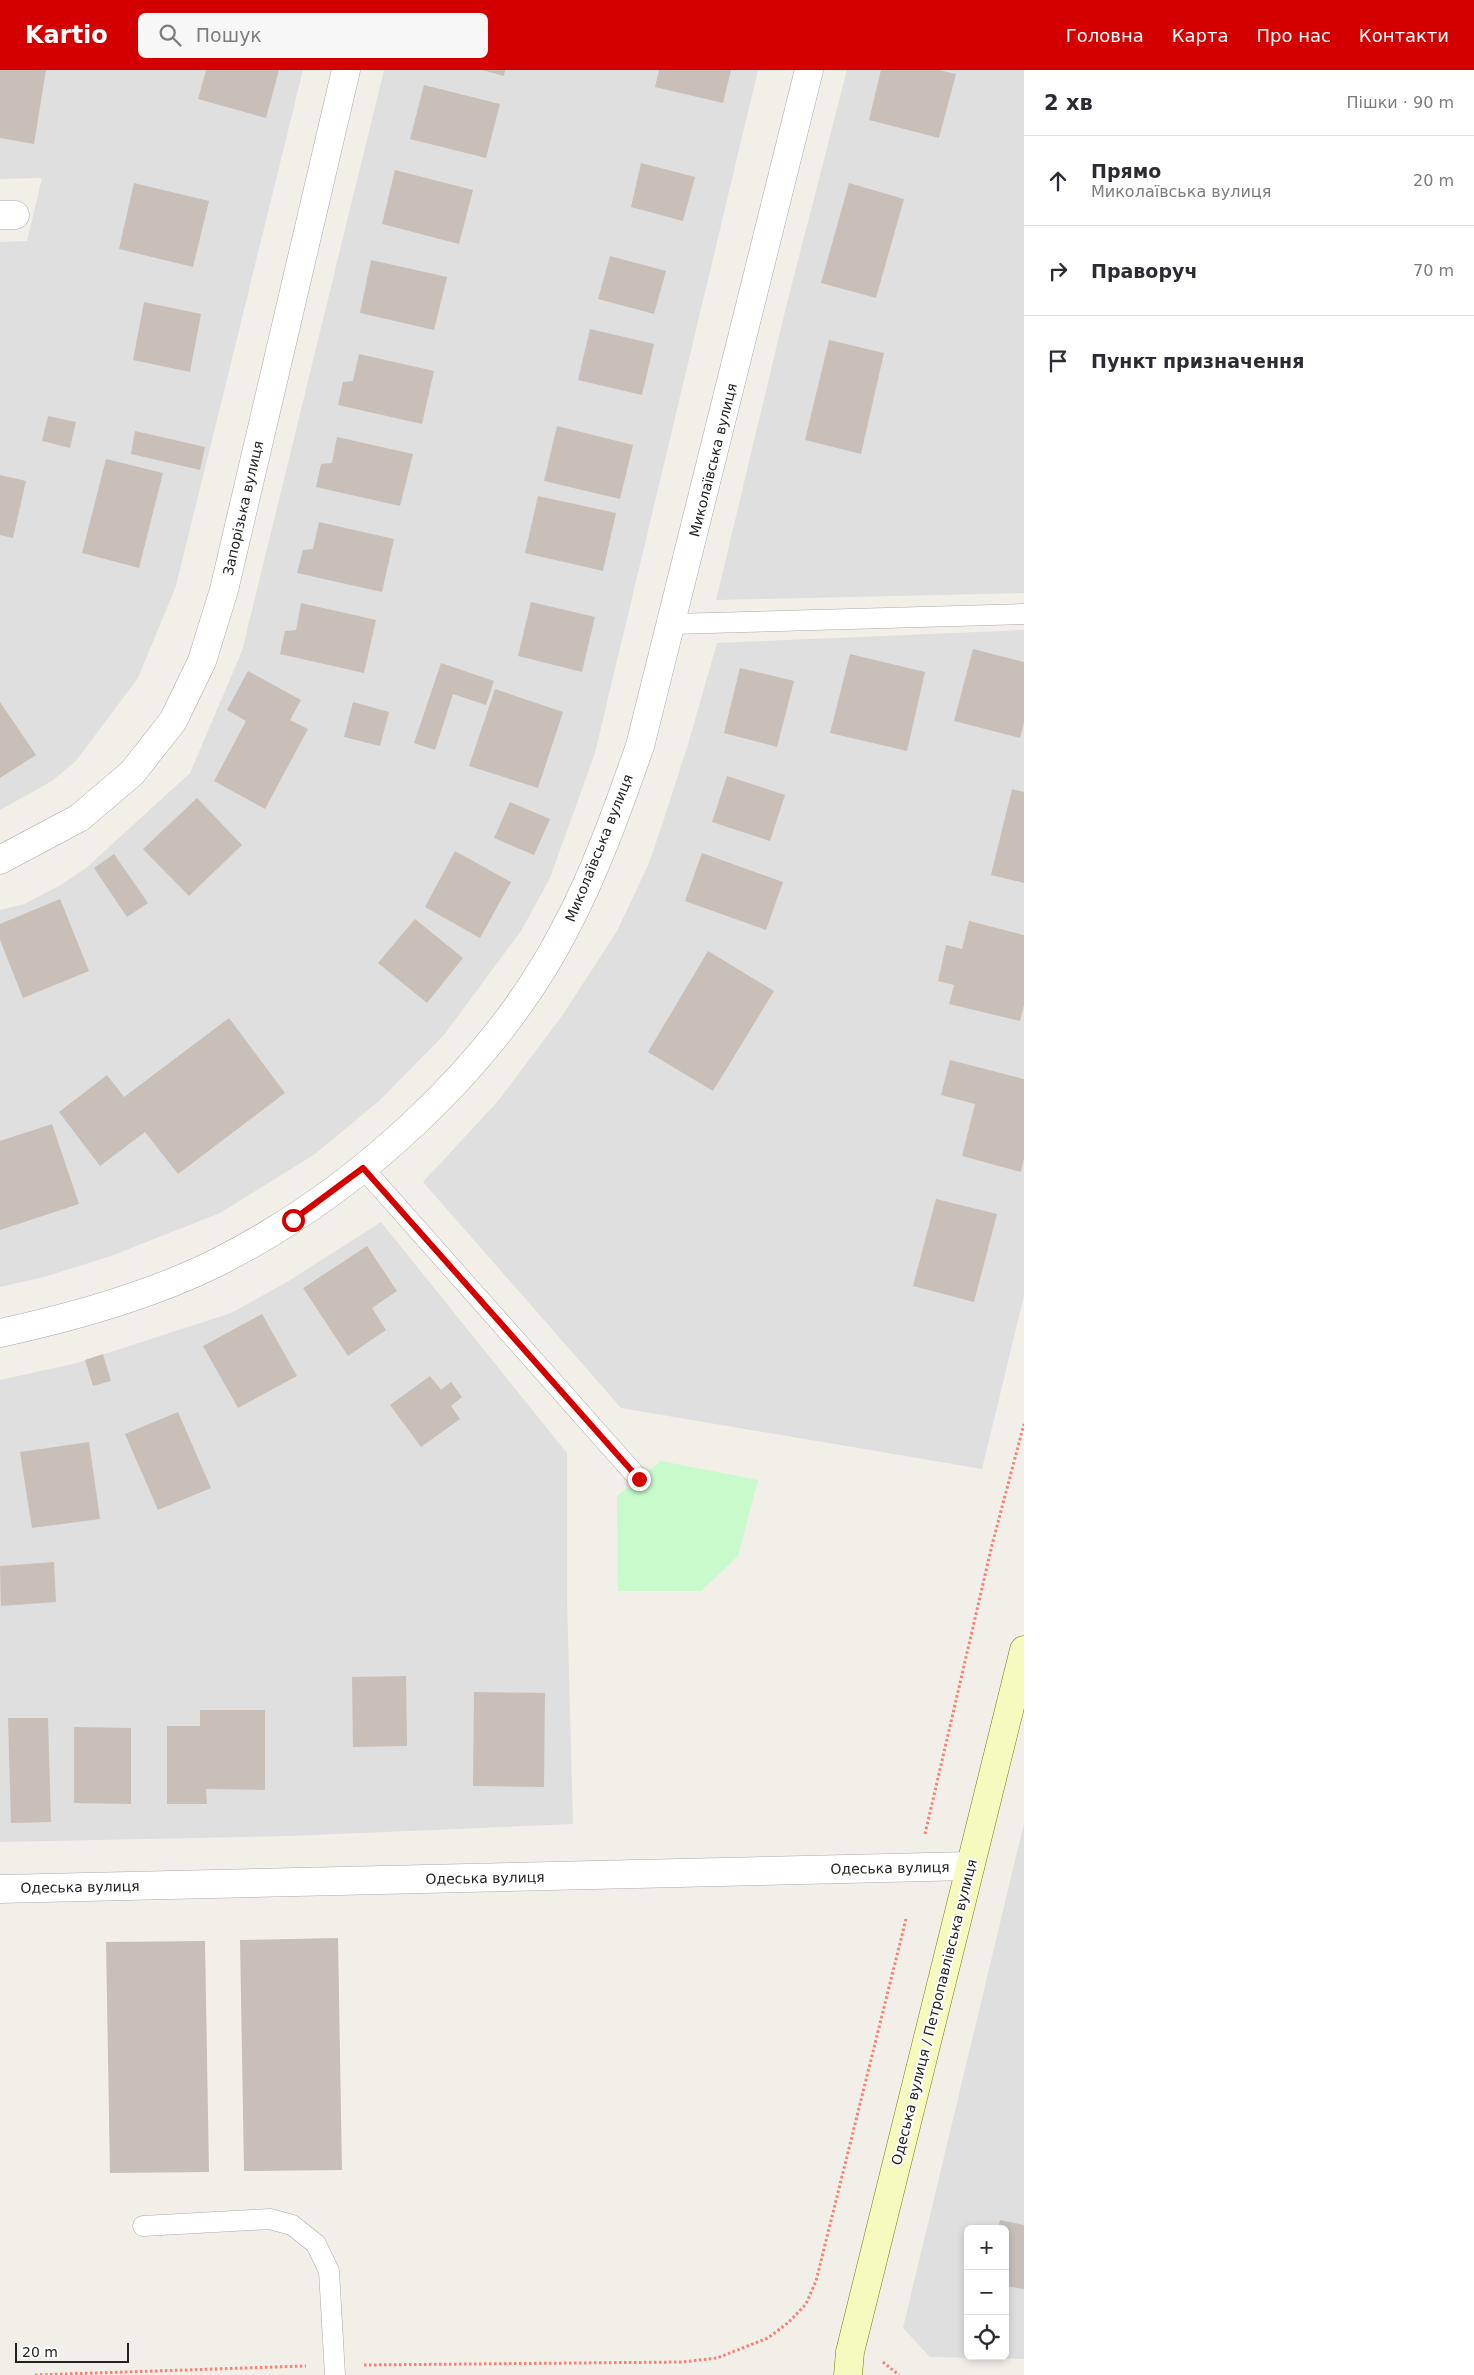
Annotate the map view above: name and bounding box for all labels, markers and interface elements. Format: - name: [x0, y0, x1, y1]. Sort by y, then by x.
- search box: [138, 13, 488, 58]
- text: Kartio: [25, 21, 108, 49]
- icon: search: [156, 21, 184, 49]
- text: Пошук: [196, 24, 262, 46]
- text: Головна: [1066, 25, 1144, 46]
- text: Карта: [1172, 25, 1228, 46]
- text: Про нас: [1256, 25, 1331, 46]
- text: Контакти: [1359, 25, 1449, 46]
- text: 2 хв: [1044, 91, 1093, 115]
- text: Пішки · 90 m: [1347, 93, 1454, 112]
- text: Прямо: [1091, 160, 1161, 182]
- icon: ahead: [1044, 167, 1072, 195]
- text: 20 m: [1413, 171, 1454, 190]
- text: Миколаївська вулиця: [1091, 182, 1271, 201]
- icon: right: [1044, 257, 1072, 285]
- text: Праворуч: [1091, 260, 1197, 282]
- text: 70 m: [1413, 261, 1454, 280]
- icon: arrive: [1044, 347, 1072, 375]
- text: Пункт призначення: [1091, 350, 1304, 372]
- street label: Миколаївська вулиця: [686, 381, 740, 539]
- street label: Запорізька вулиця: [220, 439, 266, 577]
- street label: Миколаївська вулиця: [562, 772, 636, 924]
- route start: [282, 1209, 305, 1232]
- route end: [628, 1468, 651, 1491]
- street label: Одеська вулиця / Петропавлівська вулиця: [888, 1857, 980, 2167]
- street label: Одеська вулиця: [830, 1859, 950, 1877]
- street label: Одеська вулиця: [425, 1869, 545, 1887]
- street label: Одеська вулиця: [20, 1878, 140, 1896]
- map controls: [964, 2225, 1009, 2360]
- button: +: [964, 2225, 1009, 2270]
- button: −: [964, 2270, 1009, 2315]
- button: locate: [964, 2315, 1009, 2360]
- scale bar: [15, 2340, 129, 2363]
- text: 20 m: [22, 2344, 58, 2360]

